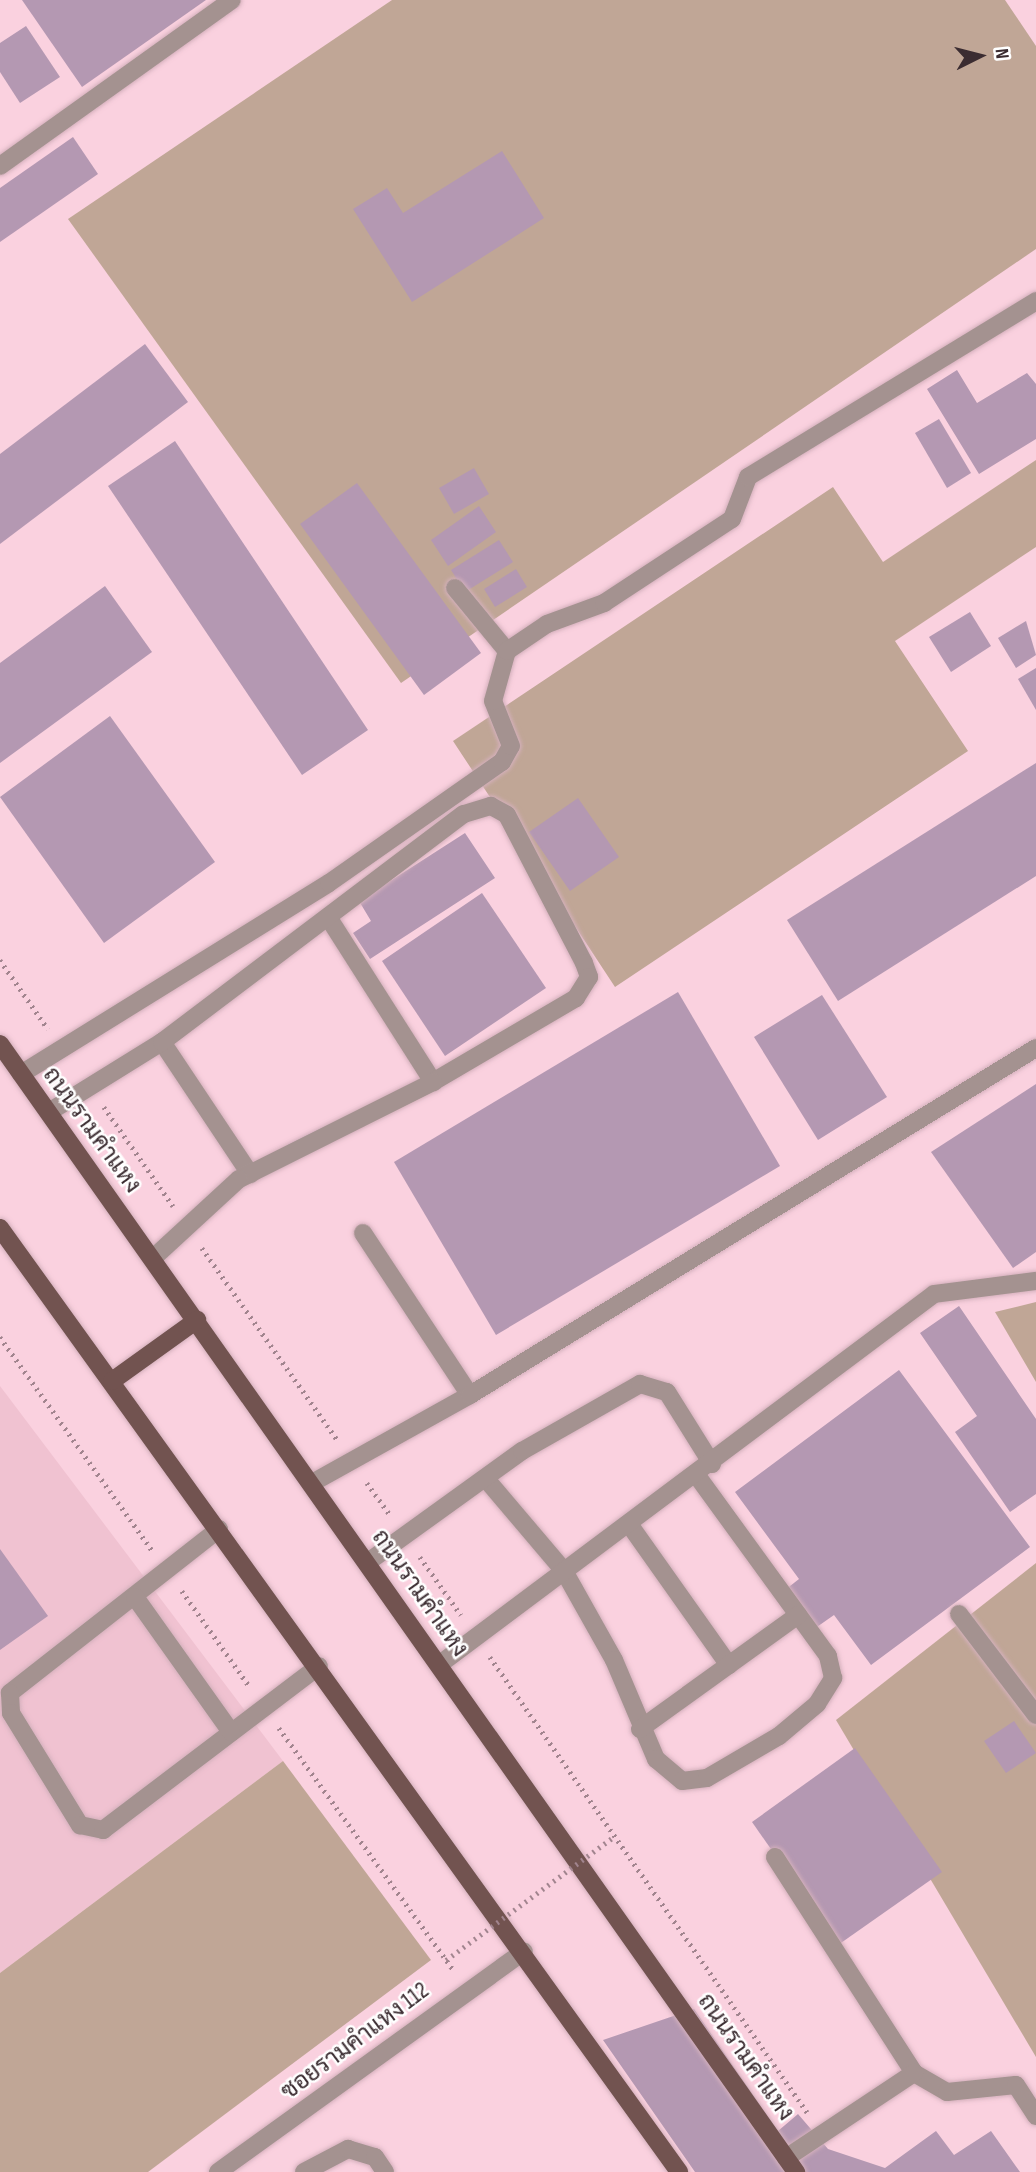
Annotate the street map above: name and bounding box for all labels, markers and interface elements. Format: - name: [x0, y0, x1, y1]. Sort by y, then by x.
- north arrow: [945, 21, 1015, 91]
- text: N: [989, 48, 1013, 60]
- street label: ถนนรามคำแหง: [37, 1061, 147, 1199]
- street label: ถนนรามคำแหง: [366, 1524, 474, 1662]
- street label: ซอยรามคำแหง 112: [275, 1976, 435, 2106]
- street label: ถนนรามคำแหง: [692, 1988, 800, 2126]

